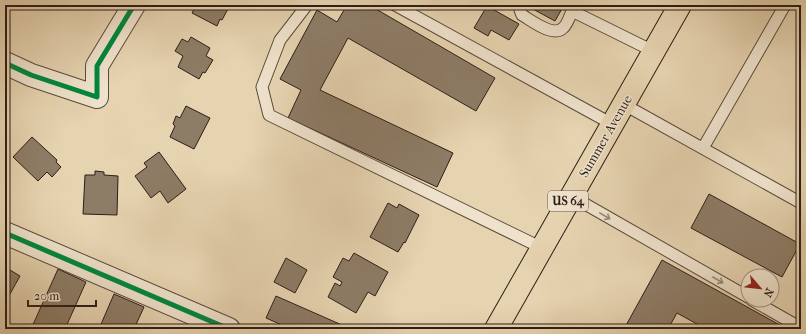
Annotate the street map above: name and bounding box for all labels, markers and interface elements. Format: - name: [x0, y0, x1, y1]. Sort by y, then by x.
- street label: Summer Avenue: [576, 92, 635, 180]
- road number: US 64: [548, 191, 588, 211]
- one-way arrow: [599, 212, 611, 220]
- north arrow: [740, 268, 780, 308]
- one-way arrow: [712, 277, 724, 285]
- scale bar: [28, 282, 96, 308]
- text: N: [760, 286, 776, 300]
- text: 20 m: [34, 289, 59, 303]

